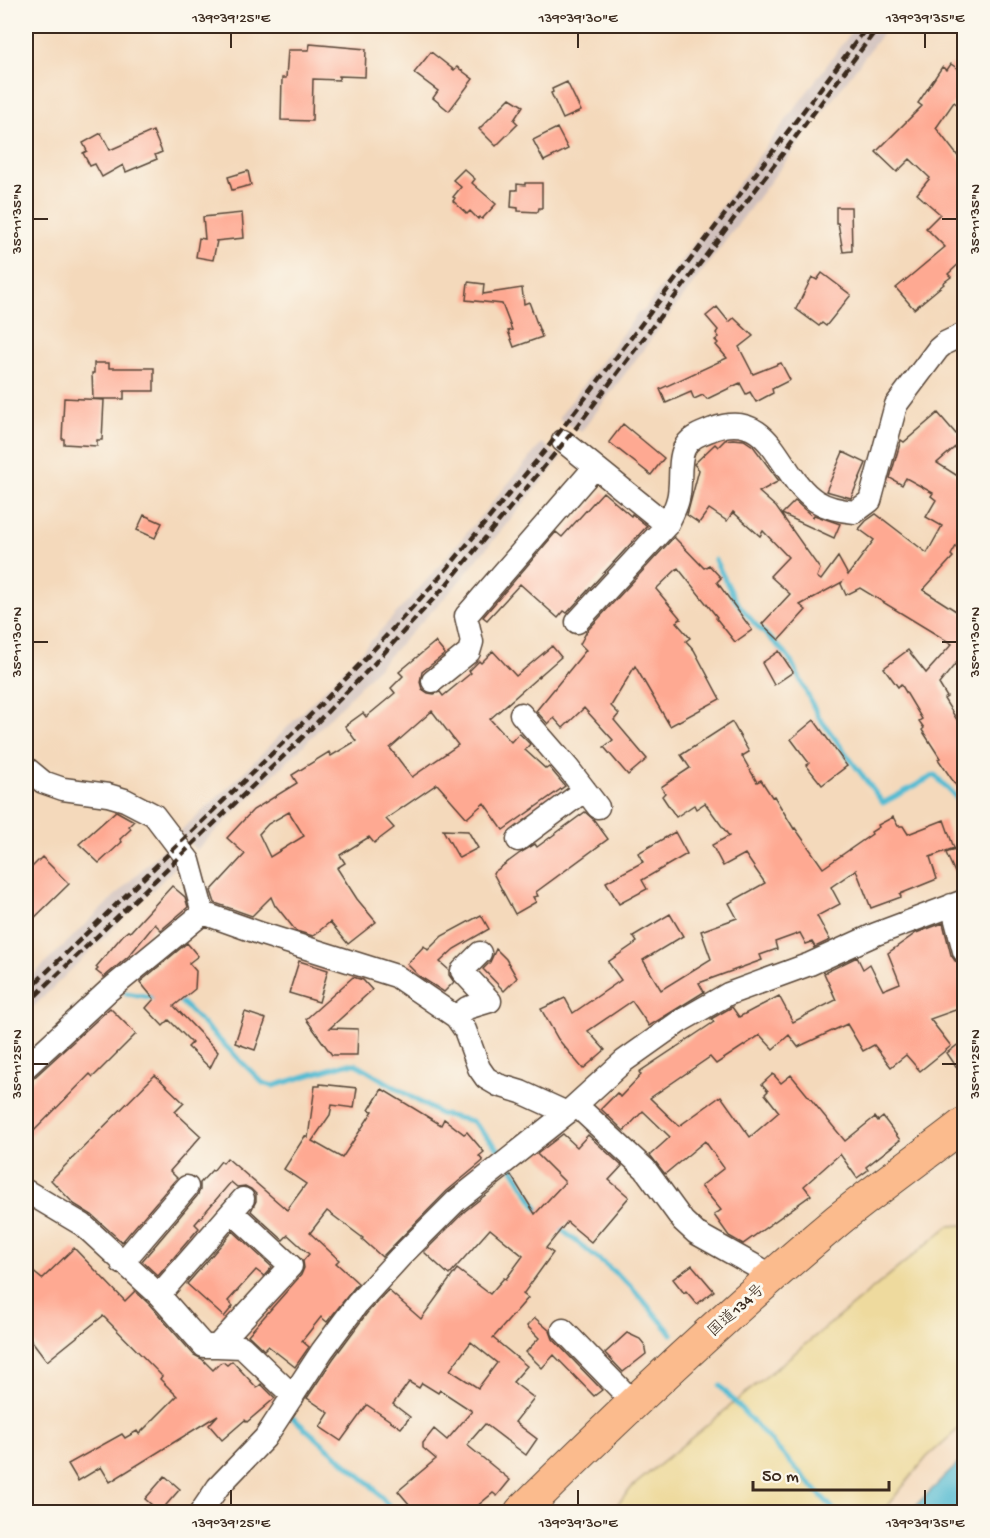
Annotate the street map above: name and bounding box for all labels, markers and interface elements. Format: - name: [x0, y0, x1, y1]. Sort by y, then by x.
- text: 139°39'25"E: [191, 10, 271, 28]
- text: 139°39'30"E: [537, 10, 618, 28]
- text: 139°39'35"E: [885, 10, 965, 28]
- text: 35°11'35"N: [9, 184, 27, 255]
- text: 35°11'35"N: [967, 184, 985, 255]
- text: 35°11'30"N: [9, 606, 27, 678]
- text: 35°11'30"N: [967, 606, 985, 678]
- text: 35°11'25"N: [9, 1029, 27, 1100]
- text: 35°11'25"N: [967, 1029, 985, 1100]
- street label: 国道134号: [704, 1280, 770, 1342]
- scale bar: [753, 1454, 890, 1492]
- text: 50 m: [762, 1467, 799, 1488]
- text: 139°39'25"E: [191, 1515, 271, 1533]
- text: 139°39'30"E: [537, 1515, 618, 1533]
- text: 139°39'35"E: [885, 1515, 965, 1533]

